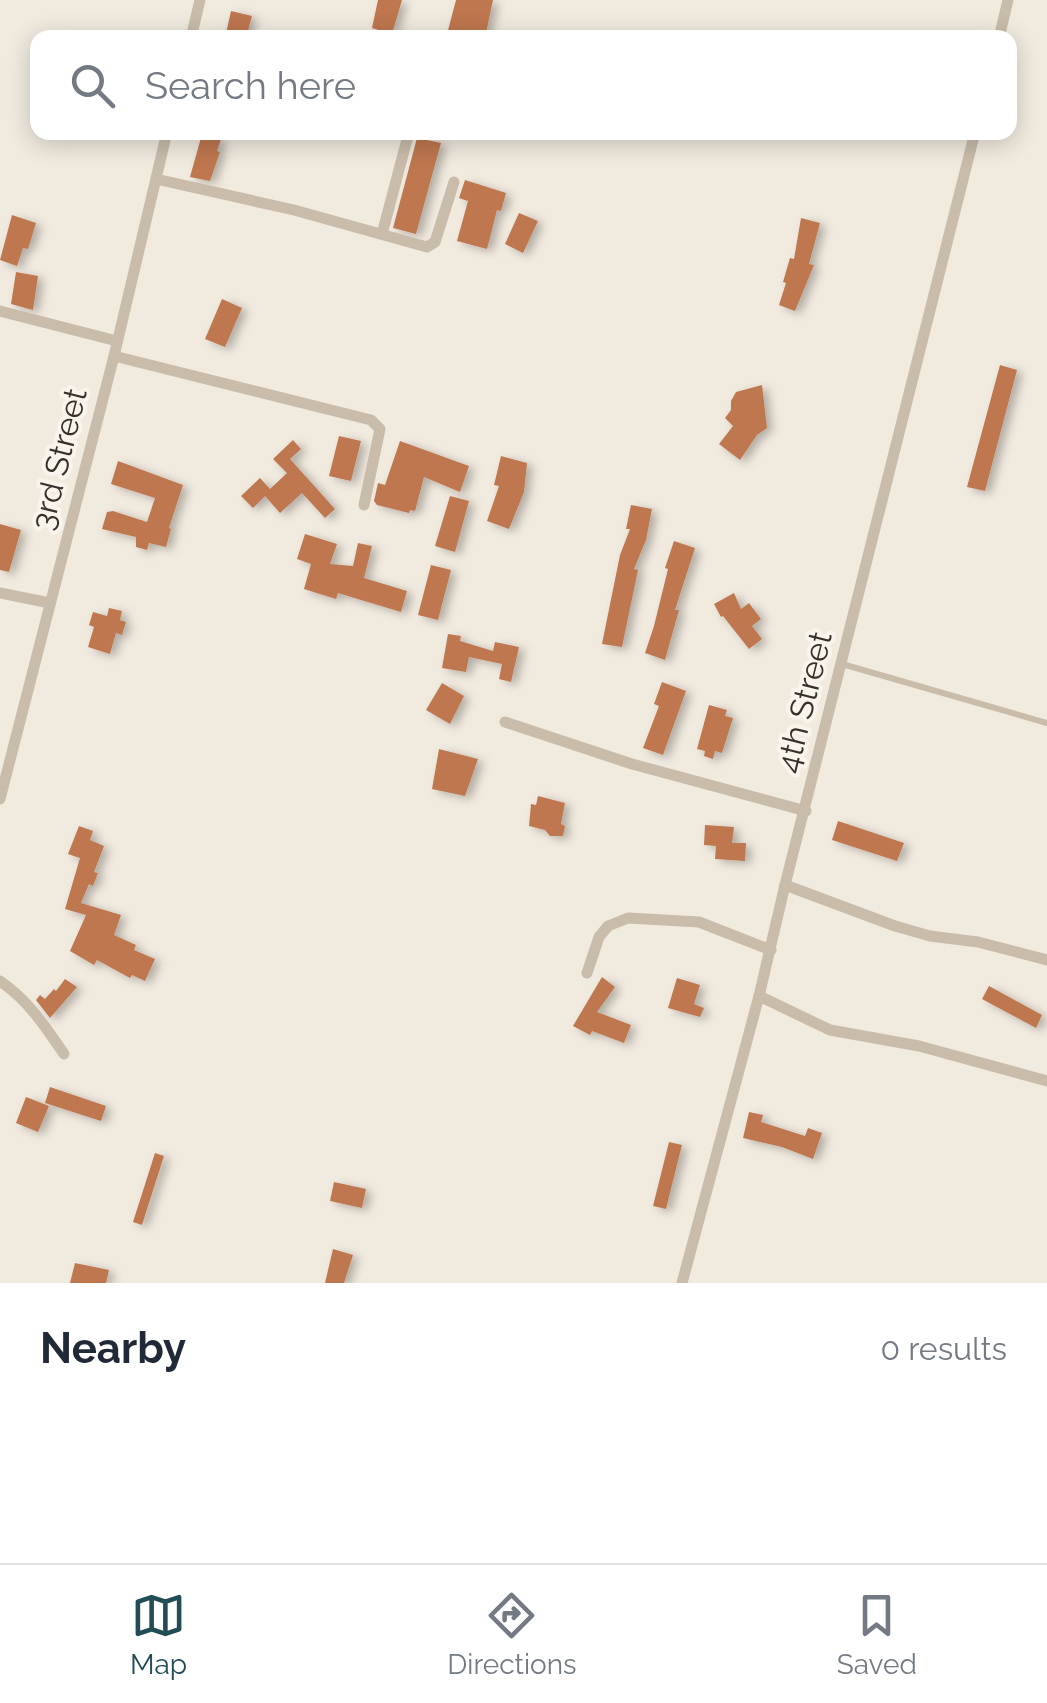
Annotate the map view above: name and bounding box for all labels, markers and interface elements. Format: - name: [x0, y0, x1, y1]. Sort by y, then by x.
- search box: [30, 30, 1017, 140]
- icon: search: [65, 58, 120, 113]
- text: Search here: [145, 63, 356, 108]
- street label: 3rd Street: [23, 384, 94, 534]
- street label: 4th Street: [768, 627, 839, 776]
- text: Nearby: [40, 1324, 186, 1373]
- text: 0 results: [880, 1330, 1007, 1367]
- tab: Map: [130, 1588, 187, 1681]
- tab: Directions: [447, 1588, 577, 1681]
- tab: Saved: [837, 1588, 917, 1681]

